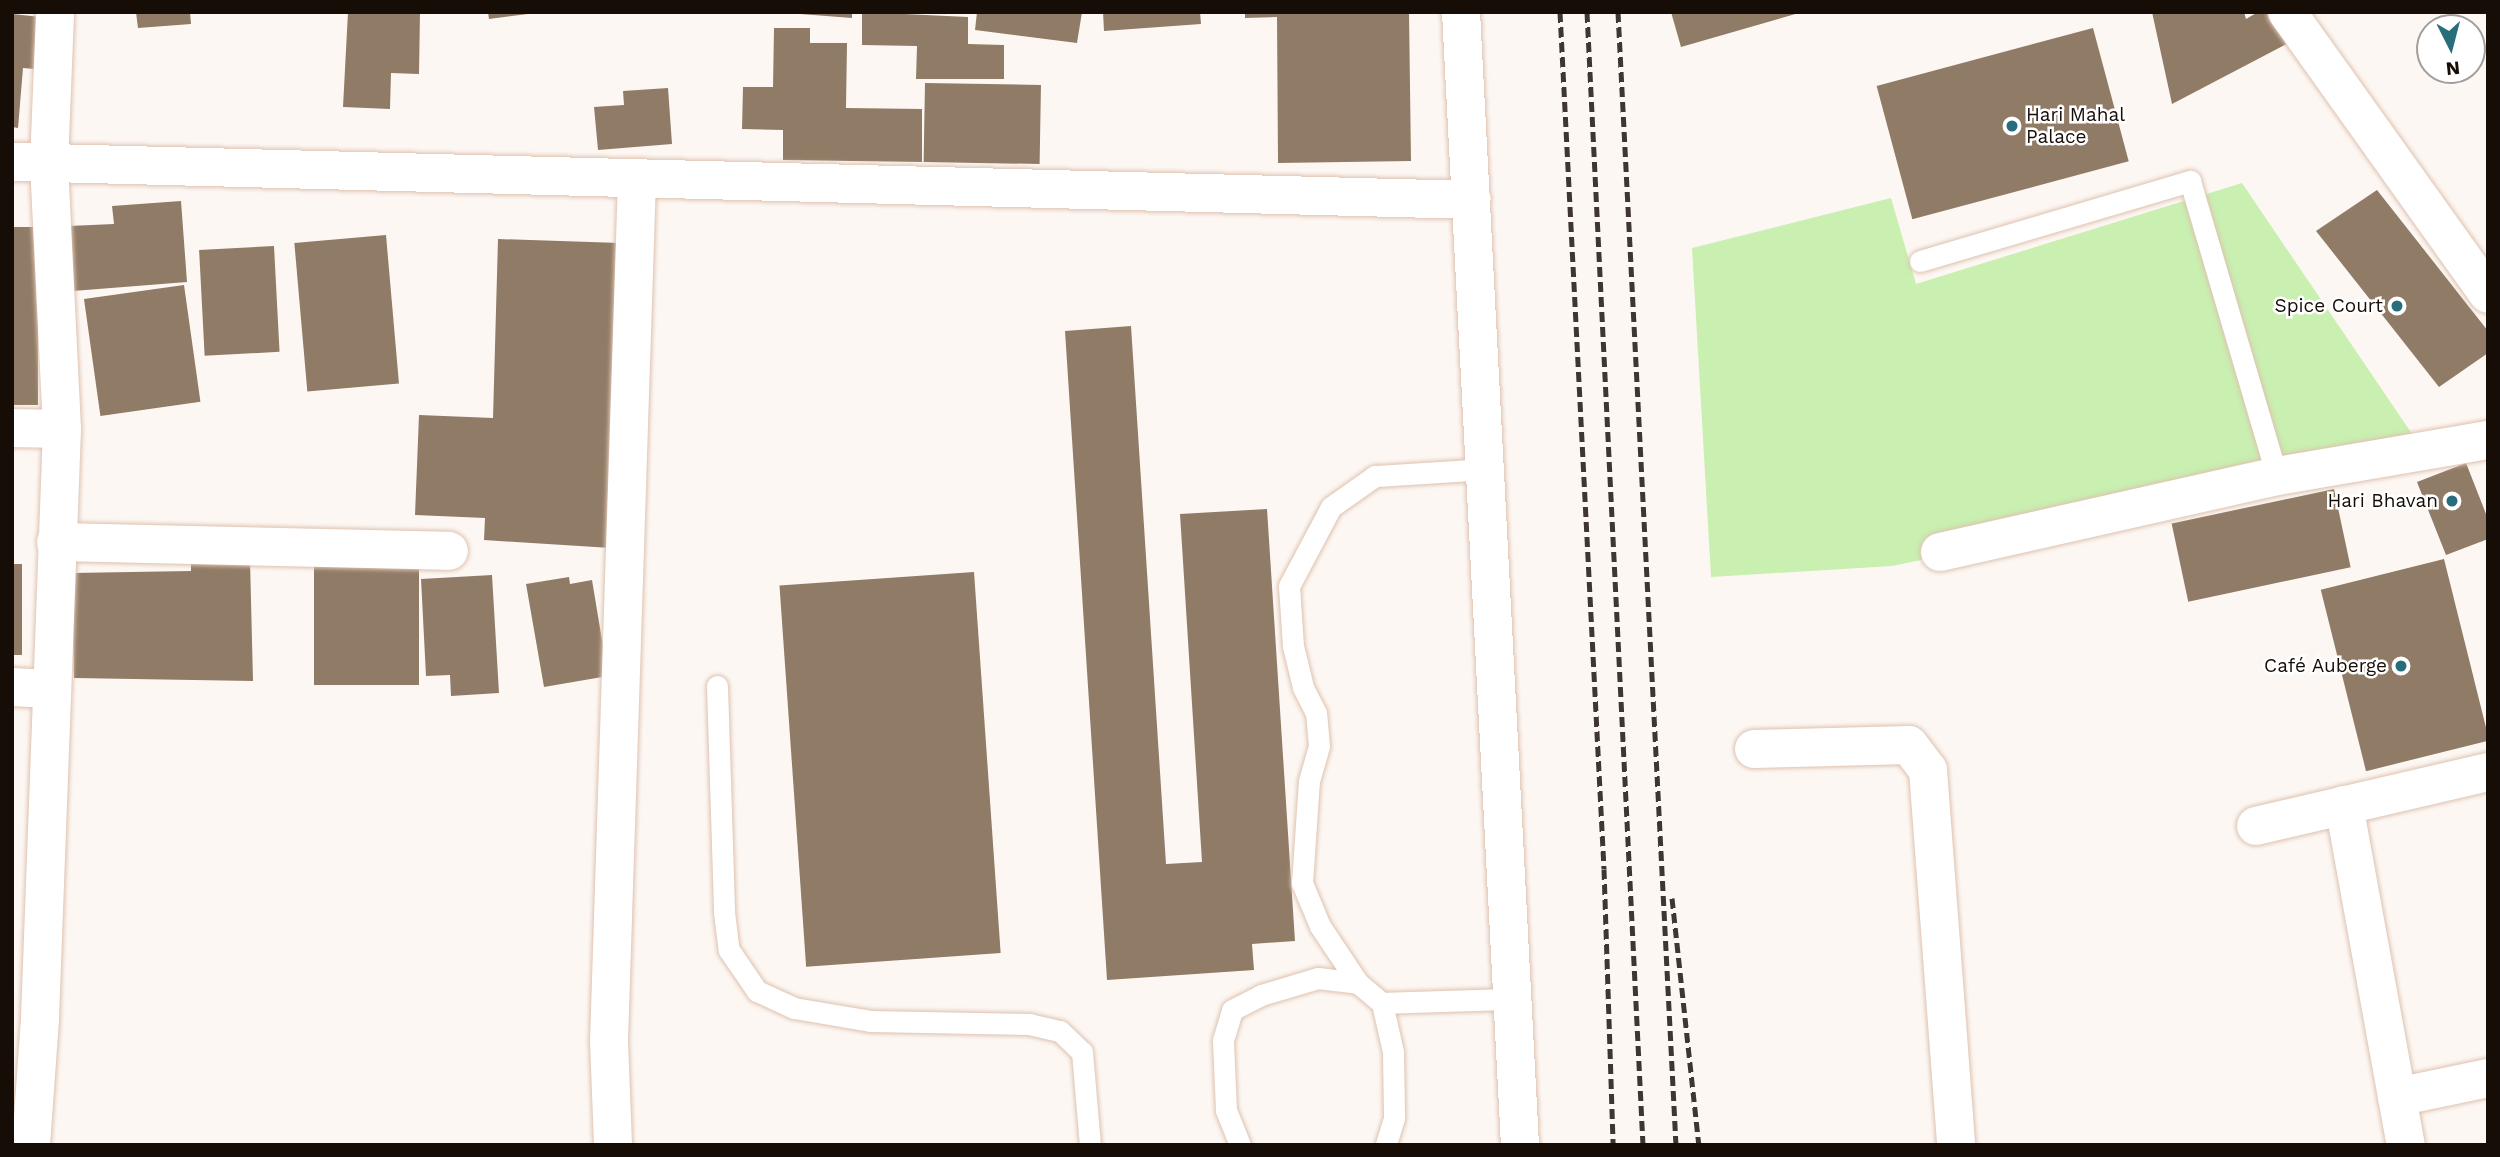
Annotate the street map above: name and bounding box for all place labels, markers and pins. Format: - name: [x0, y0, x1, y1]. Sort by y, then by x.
- place label: Hari Mahal Palace: [2026, 104, 2125, 148]
- marker: Hari Mahal Palace: [2004, 118, 2020, 134]
- place label: Spice Court: [2275, 295, 2383, 317]
- marker: Spice Court: [2389, 298, 2405, 314]
- place label: Hari Bhavan: [2327, 490, 2438, 512]
- marker: Hari Bhavan: [2444, 493, 2460, 509]
- place label: Café Auberge: [2263, 655, 2387, 677]
- marker: Café Auberge: [2393, 658, 2409, 674]

